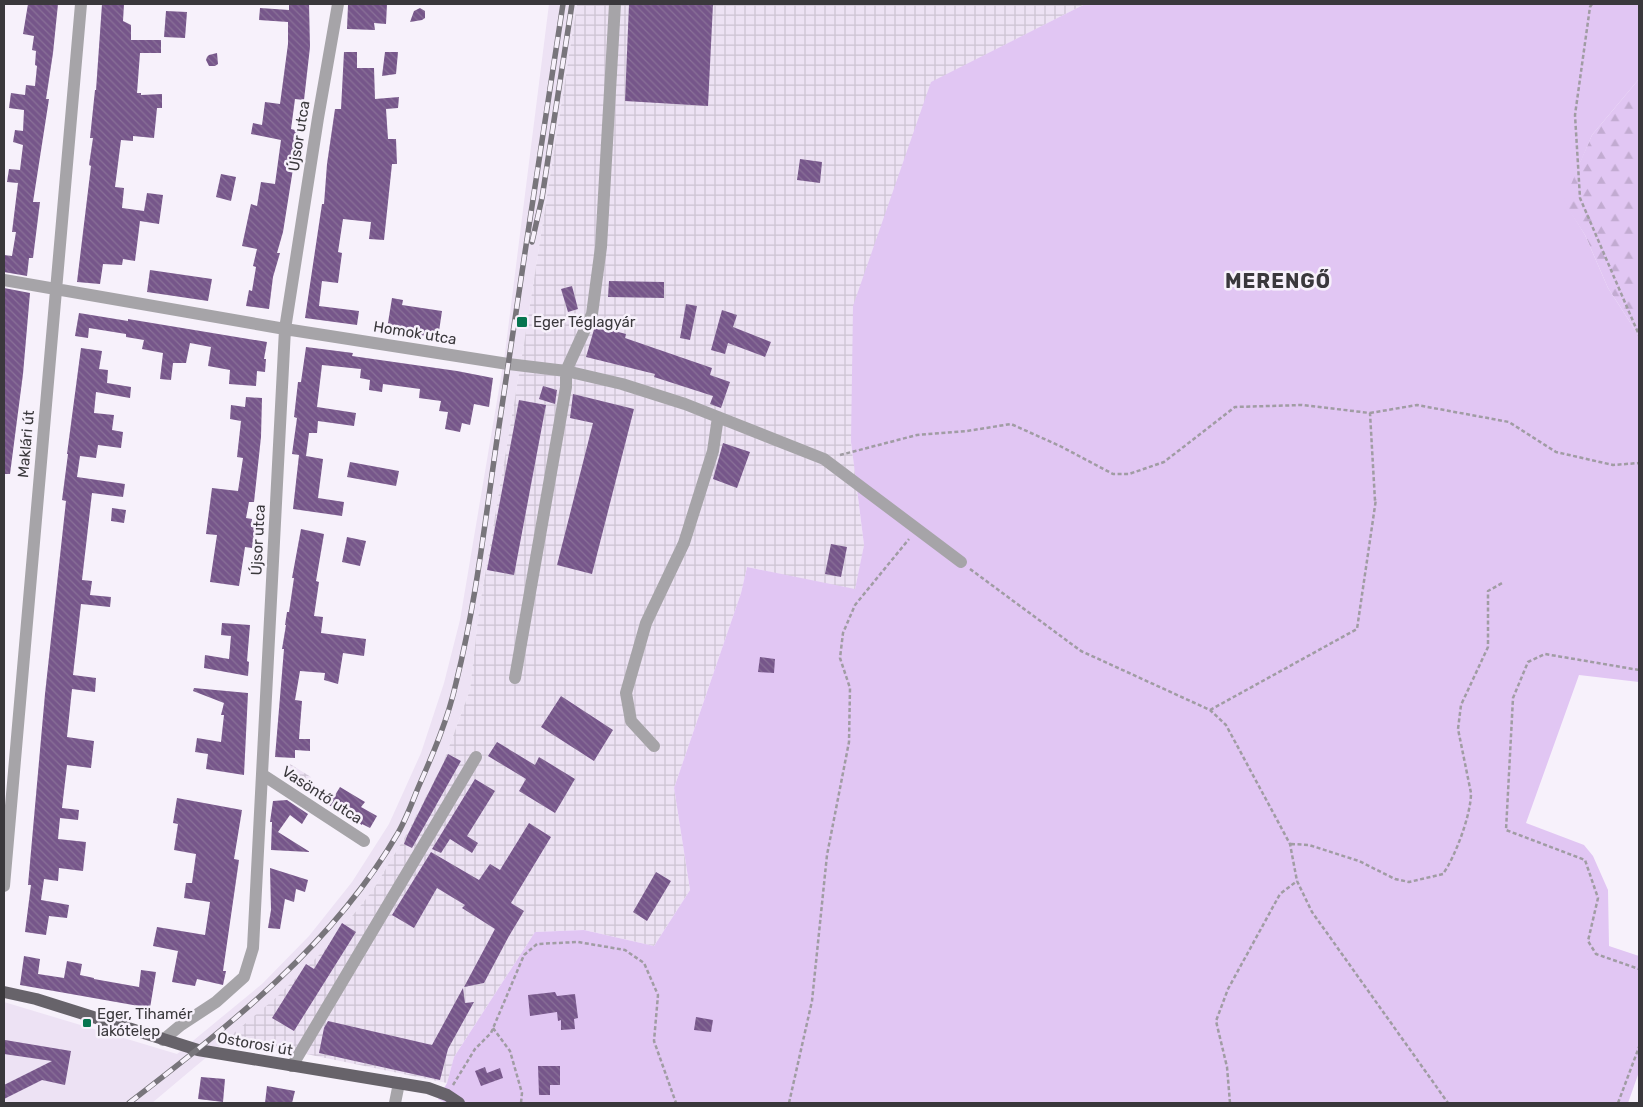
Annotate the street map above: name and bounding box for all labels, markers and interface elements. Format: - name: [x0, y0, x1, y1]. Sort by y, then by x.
- street label: Újsor utca: [285, 99, 313, 173]
- district label: MERENGŐ: [1225, 269, 1331, 293]
- place label: Eger Téglagyár: [533, 313, 636, 331]
- marker: Eger Téglagyár: [515, 315, 529, 329]
- street label: Homok utca: [372, 318, 458, 348]
- street label: Maklári út: [14, 409, 38, 479]
- street label: Újsor utca: [247, 504, 269, 576]
- street label: Vasöntő utca: [278, 762, 366, 828]
- place label: Eger, Tihamér lakótelep: [97, 1005, 193, 1040]
- marker: Eger, Tihamér lakótelep: [81, 1017, 93, 1029]
- street label: Ostorosi út: [216, 1029, 294, 1060]

